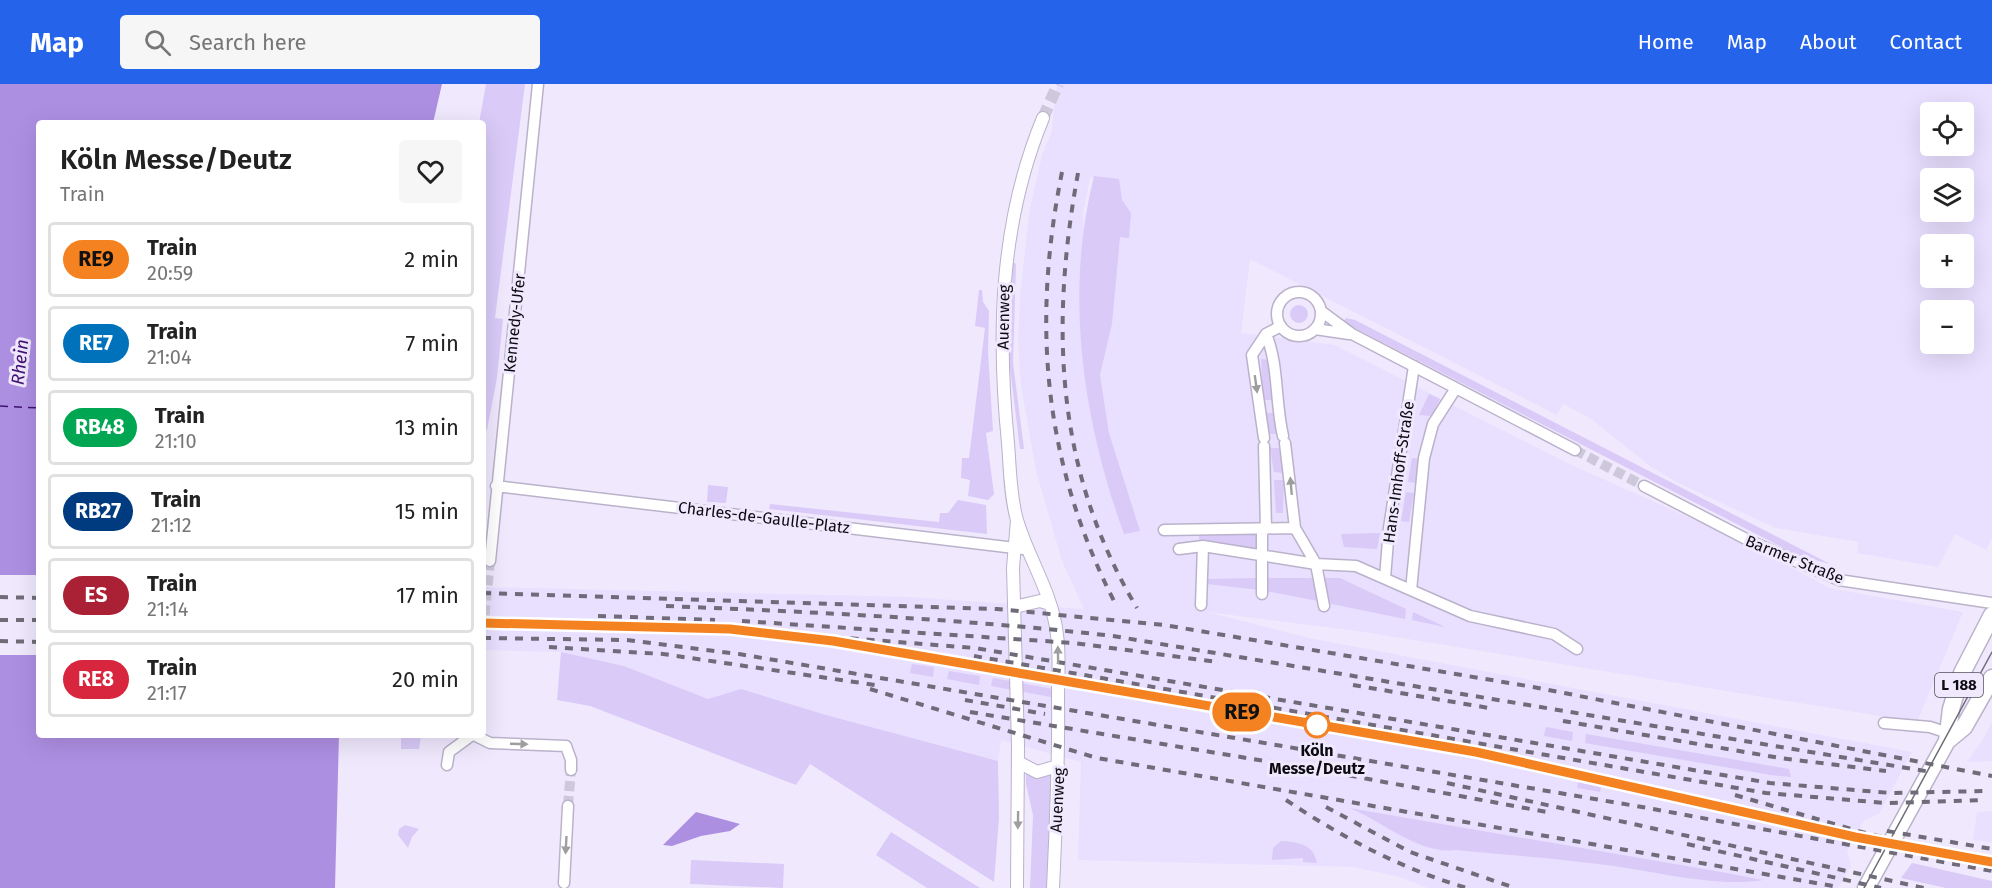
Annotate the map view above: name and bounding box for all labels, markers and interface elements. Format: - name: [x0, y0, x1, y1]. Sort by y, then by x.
- search box: [120, 15, 540, 69]
- text: Map: [30, 26, 84, 59]
- icon: search: [141, 26, 174, 59]
- text: Search here: [189, 29, 307, 56]
- text: Home: [1638, 29, 1694, 55]
- text: Map: [1727, 29, 1767, 55]
- text: About: [1800, 29, 1857, 55]
- text: Contact: [1890, 29, 1962, 55]
- map controls: [1920, 102, 1974, 354]
- button: locate: [1920, 102, 1974, 156]
- button: heart: [399, 140, 462, 203]
- text: Köln Messe/Deutz: [60, 143, 292, 176]
- button: layers: [1920, 168, 1974, 222]
- text: Train: [60, 182, 105, 206]
- text: Train: [147, 234, 197, 261]
- button: +: [1920, 234, 1974, 288]
- text: RE9: [78, 246, 114, 272]
- text: 2 min: [404, 246, 459, 273]
- text: 20:59: [147, 261, 193, 285]
- street label: Kennedy-Ufer: [500, 272, 529, 374]
- street label: Auenweg: [993, 284, 1014, 350]
- button: −: [1920, 300, 1974, 354]
- text: Train: [147, 318, 197, 345]
- text: RE7: [79, 330, 113, 356]
- text: 7 min: [405, 330, 459, 357]
- water label: Rhein: [7, 338, 33, 386]
- text: 21:04: [147, 345, 192, 369]
- one-way arrow: [1252, 375, 1261, 394]
- street label: Hans-Imhoff-Straße: [1379, 400, 1418, 544]
- text: Train: [155, 402, 205, 429]
- text: RB48: [75, 414, 125, 440]
- text: 13 min: [395, 414, 459, 441]
- text: 21:10: [155, 429, 197, 453]
- one-way arrow: [1286, 476, 1296, 495]
- text: Train: [151, 486, 201, 513]
- text: RB27: [75, 498, 121, 524]
- text: 15 min: [395, 498, 459, 525]
- street label: Charles-de-Gaulle-Platz: [677, 498, 851, 537]
- text: 21:12: [151, 513, 192, 537]
- street label: Barmer Straße: [1743, 531, 1847, 588]
- text: Train: [147, 570, 197, 597]
- text: ES: [85, 582, 107, 608]
- text: 17 min: [396, 582, 459, 609]
- text: 21:14: [147, 597, 188, 621]
- one-way arrow: [1053, 646, 1063, 665]
- text: Train: [147, 654, 197, 681]
- text: RE8: [78, 666, 114, 692]
- text: 20 min: [392, 666, 459, 693]
- road number: L 188: [1935, 673, 1983, 697]
- text: 21:17: [147, 681, 187, 705]
- line badge: RE9: [1208, 692, 1276, 732]
- text: RE9: [1224, 699, 1260, 725]
- marker: Köln Messe/Deutz: [1304, 712, 1330, 738]
- one-way arrow: [510, 740, 529, 749]
- place label: Köln Messe/Deutz: [1269, 741, 1366, 778]
- street label: Auenweg: [1046, 766, 1069, 833]
- one-way arrow: [1013, 811, 1023, 830]
- one-way arrow: [561, 835, 571, 854]

